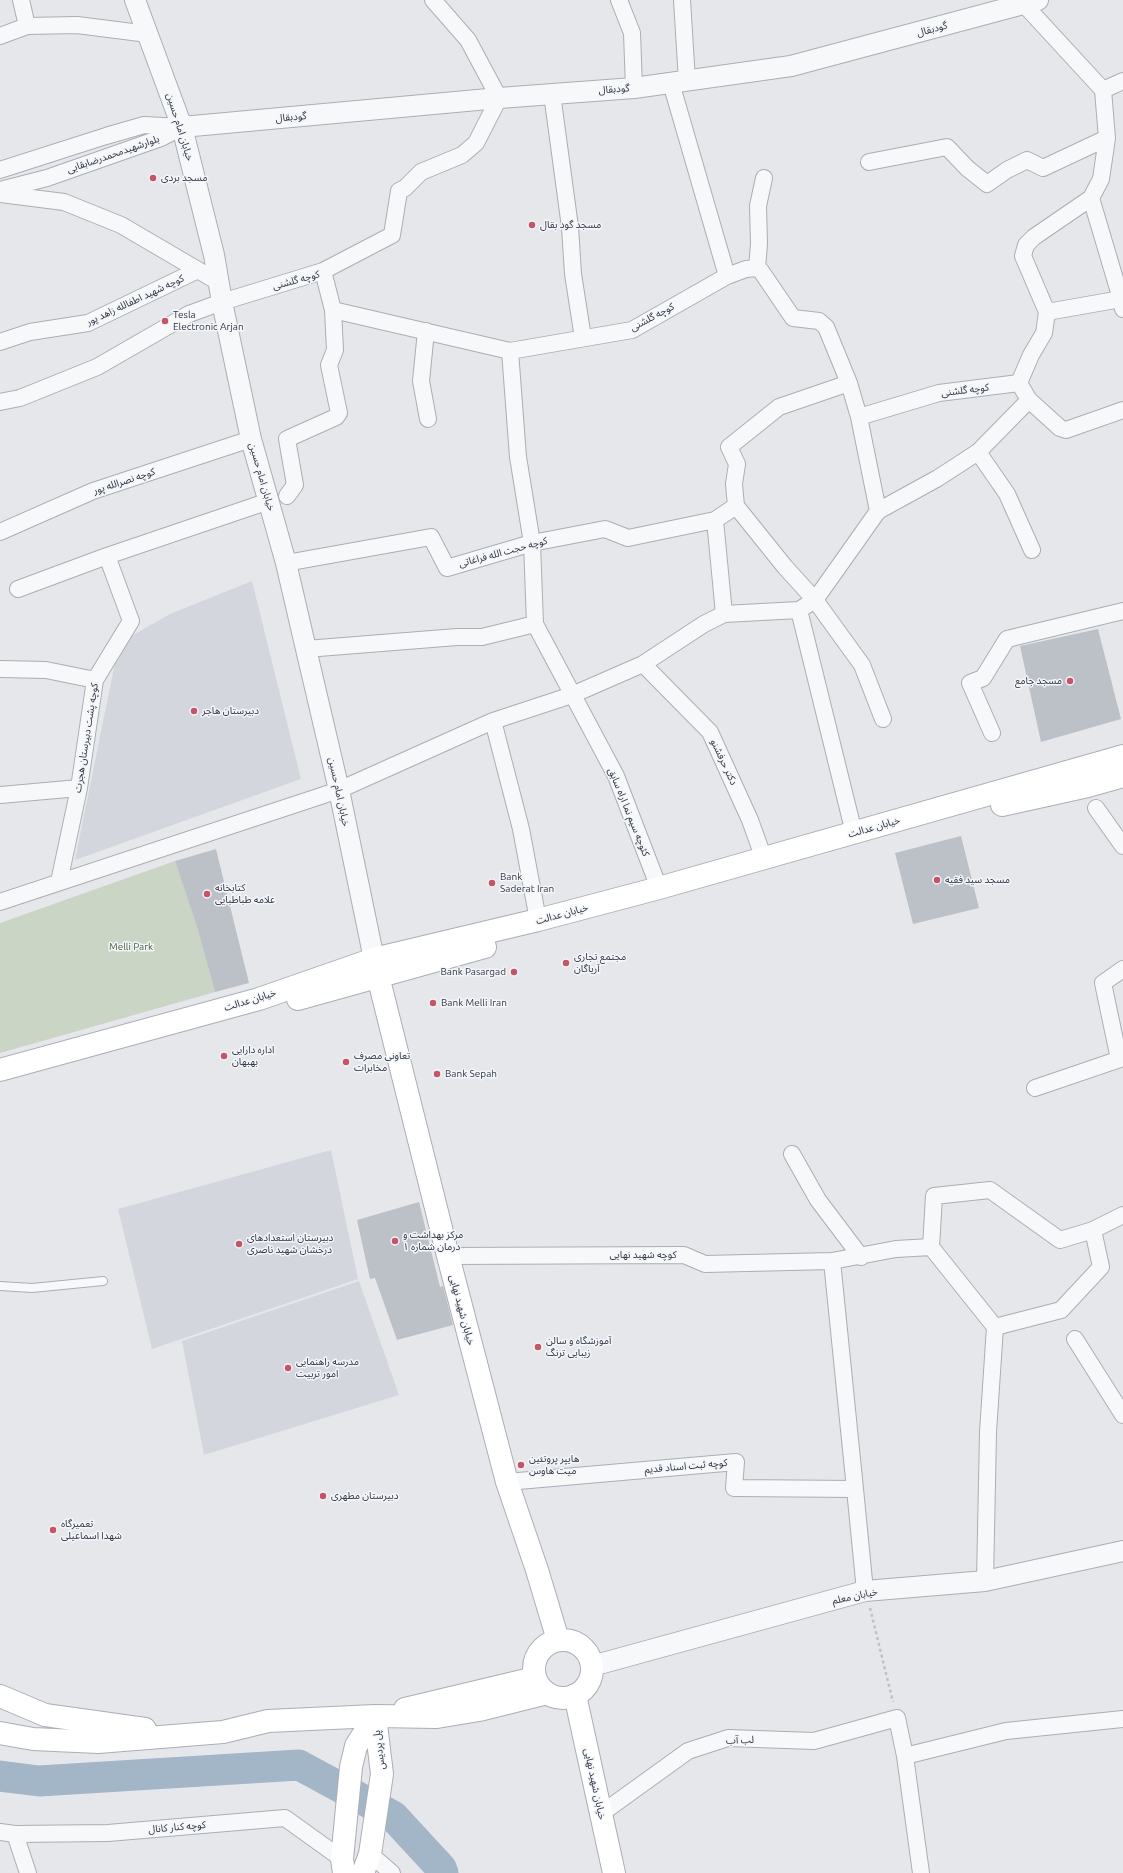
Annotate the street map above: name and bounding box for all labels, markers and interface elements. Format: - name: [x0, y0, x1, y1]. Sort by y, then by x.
- street label: گودبقال: [915, 19, 949, 39]
- street label: گودبقال: [598, 82, 630, 96]
- street label: خیابان امام حسین: [164, 92, 196, 162]
- street label: گودبقال: [275, 110, 307, 124]
- street label: بلوارشهیدمحمدرضابقایی: [65, 133, 161, 175]
- place label: مسجد بردی: [161, 172, 207, 184]
- marker: مسجد بردی: [148, 173, 158, 183]
- place label: مسجد گود بقال: [540, 219, 601, 231]
- marker: مسجد گود بقال: [527, 220, 537, 230]
- street label: کوچه گلشنی: [271, 268, 321, 292]
- street label: کوچه شهید اطفالله زاهد پور: [84, 272, 186, 328]
- street label: کوچه گلشنی: [628, 300, 676, 334]
- place label: Tesla Electronic Arjan: [173, 309, 244, 332]
- marker: Tesla Electronic Arjan: [160, 316, 170, 326]
- street label: کوچه گلشنی: [940, 381, 990, 399]
- street label: خیابان امام حسین: [247, 442, 277, 512]
- street label: کوچه نصرالله پور: [92, 465, 156, 497]
- street label: کوچه حجت الله فراغاتی: [457, 534, 549, 570]
- place label: مسجد جامع: [1015, 675, 1062, 687]
- marker: مسجد جامع: [1065, 676, 1075, 686]
- street label: کوچه پشت دبیرستان هجرت: [71, 682, 101, 794]
- place label: دبیرستان هاجر: [202, 705, 259, 717]
- marker: دبیرستان هاجر: [189, 706, 199, 716]
- street label: دکتر حرفشنو: [708, 737, 740, 787]
- street label: خیابان امام حسین: [326, 756, 352, 828]
- street label: کئوچه سیم نما اراه سابق: [606, 766, 652, 858]
- street label: خیابان عدالت: [847, 814, 901, 840]
- place label: Bank Saderat Iran: [500, 871, 554, 894]
- place label: مسجد سید فقیه: [945, 874, 1010, 886]
- marker: مسجد سید فقیه: [932, 875, 942, 885]
- marker: Bank Saderat Iran: [487, 878, 497, 888]
- place label: کتابخانه علامه طباطبایی: [215, 882, 275, 906]
- marker: کتابخانه علامه طباطبایی: [202, 889, 212, 899]
- street label: خیابان عدالت: [535, 901, 589, 927]
- park label: Melli Park: [109, 941, 153, 953]
- place label: مجتمع تجاری آریاگان: [574, 951, 626, 974]
- marker: مجتمع تجاری آریاگان: [561, 958, 571, 968]
- place label: Bank Pasargad: [440, 966, 506, 978]
- marker: Bank Pasargad: [509, 967, 519, 977]
- street label: خیابان عدالت: [223, 986, 277, 1014]
- place label: Bank Melli Iran: [441, 997, 507, 1009]
- marker: Bank Melli Iran: [428, 998, 438, 1008]
- place label: اداره دارایی بهبهان: [232, 1044, 274, 1068]
- place label: تعاونی مصرف مخابرات: [354, 1050, 410, 1074]
- marker: اداره دارایی بهبهان: [219, 1051, 229, 1061]
- marker: تعاونی مصرف مخابرات: [341, 1057, 351, 1067]
- place label: Bank Sepah: [445, 1068, 497, 1080]
- marker: Bank Sepah: [432, 1069, 442, 1079]
- place label: مرکز بهداشت و درمان شماره ۱: [403, 1229, 463, 1252]
- place label: دبیرستان استعدادهای درخشان شهید ناصری: [247, 1232, 333, 1256]
- marker: مرکز بهداشت و درمان شماره ۱: [390, 1236, 400, 1246]
- marker: دبیرستان استعدادهای درخشان شهید ناصری: [234, 1239, 244, 1249]
- street label: کوچه شهید نهایی: [609, 1249, 677, 1261]
- street label: خیابان شهید نهایی: [447, 1273, 477, 1347]
- place label: آموزشگاه و سالن زیبایی ترنگ: [546, 1335, 611, 1358]
- marker: آموزشگاه و سالن زیبایی ترنگ: [533, 1342, 543, 1352]
- place label: مدرسه راهنمایی امور تربیت: [296, 1356, 359, 1380]
- marker: مدرسه راهنمایی امور تربیت: [283, 1363, 293, 1373]
- place label: هایپر پروتئین میت هاوس: [529, 1453, 579, 1476]
- street label: کوچه ثبت اسناد قدیم: [644, 1456, 728, 1476]
- marker: هایپر پروتئین میت هاوس: [516, 1460, 526, 1470]
- place label: دبیرستان مطهری: [331, 1490, 398, 1502]
- marker: دبیرستان مطهری: [318, 1491, 328, 1501]
- place label: تعمیرگاه شهدا اسماعیلی: [61, 1518, 122, 1542]
- marker: تعمیرگاه شهدا اسماعیلی: [48, 1525, 58, 1535]
- street label: خیابان معلم: [831, 1585, 879, 1607]
- street label: پل پردیس: [371, 1730, 387, 1770]
- street label: لب آب: [726, 1734, 754, 1746]
- street label: خیابان شهید نهایی: [582, 1747, 608, 1821]
- street label: کوچه کنار کانال: [148, 1819, 206, 1835]

